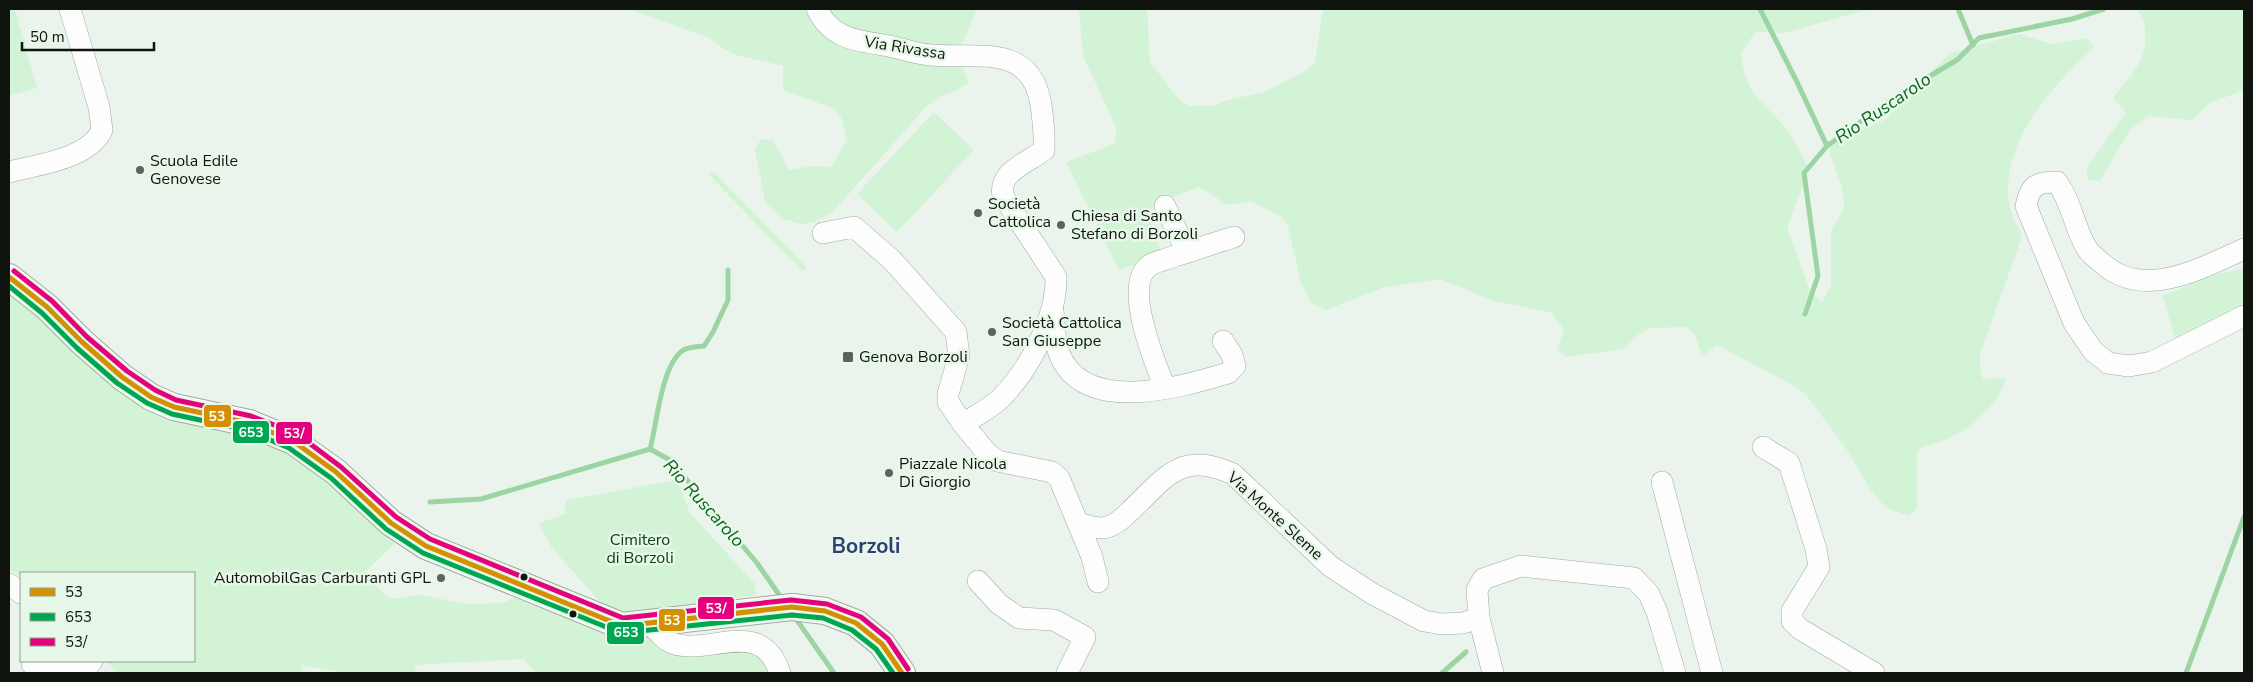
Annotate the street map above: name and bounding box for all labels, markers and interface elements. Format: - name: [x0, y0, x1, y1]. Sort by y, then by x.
- scale bar: [22, 20, 155, 52]
- text: 50 m: [30, 27, 65, 47]
- street label: Via Rivassa: [862, 31, 947, 65]
- water label: Rio Ruscarolo: [1830, 67, 1936, 149]
- place label: Scuola Edile Genovese: [150, 150, 238, 190]
- marker: Scuola Edile Genovese: [134, 164, 146, 176]
- place label: Società Cattolica: [988, 193, 1051, 233]
- place label: Chiesa di Santo Stefano di Borzoli: [1071, 205, 1198, 245]
- marker: Società Cattolica: [972, 207, 984, 219]
- marker: Chiesa di Santo Stefano di Borzoli: [1055, 219, 1067, 231]
- place label: Società Cattolica San Giuseppe: [1002, 312, 1122, 352]
- marker: Società Cattolica San Giuseppe: [986, 326, 998, 338]
- place label: Genova Borzoli: [859, 346, 968, 368]
- marker: Genova Borzoli: [841, 350, 855, 364]
- line badge: 53: [203, 404, 232, 428]
- text: 53: [209, 407, 225, 426]
- line badge: 653: [232, 420, 270, 444]
- line badge: 53/: [275, 421, 313, 445]
- text: 653: [238, 423, 264, 442]
- text: 53/: [283, 424, 305, 443]
- place label: Piazzale Nicola Di Giorgio: [899, 453, 1007, 493]
- water label: Rio Ruscarolo: [658, 454, 750, 552]
- street label: Via Monte Sleme: [1221, 466, 1328, 565]
- marker: Piazzale Nicola Di Giorgio: [883, 467, 895, 479]
- park label: Cimitero di Borzoli: [606, 529, 674, 569]
- district label: Borzoli: [832, 532, 900, 560]
- place label: AutomobilGas Carburanti GPL: [214, 567, 431, 589]
- legend: [20, 572, 195, 662]
- marker: AutomobilGas Carburanti GPL: [435, 572, 447, 584]
- unlabelled marker: [519, 572, 529, 582]
- text: 53: [65, 582, 83, 602]
- line badge: 53/: [697, 596, 735, 620]
- text: 53/: [705, 599, 727, 618]
- text: 653: [65, 607, 92, 627]
- line badge: 53: [658, 608, 686, 632]
- unlabelled marker: [568, 609, 578, 619]
- text: 53: [664, 611, 680, 630]
- line badge: 653: [606, 621, 645, 645]
- text: 653: [613, 623, 639, 642]
- text: 53/: [65, 632, 88, 652]

